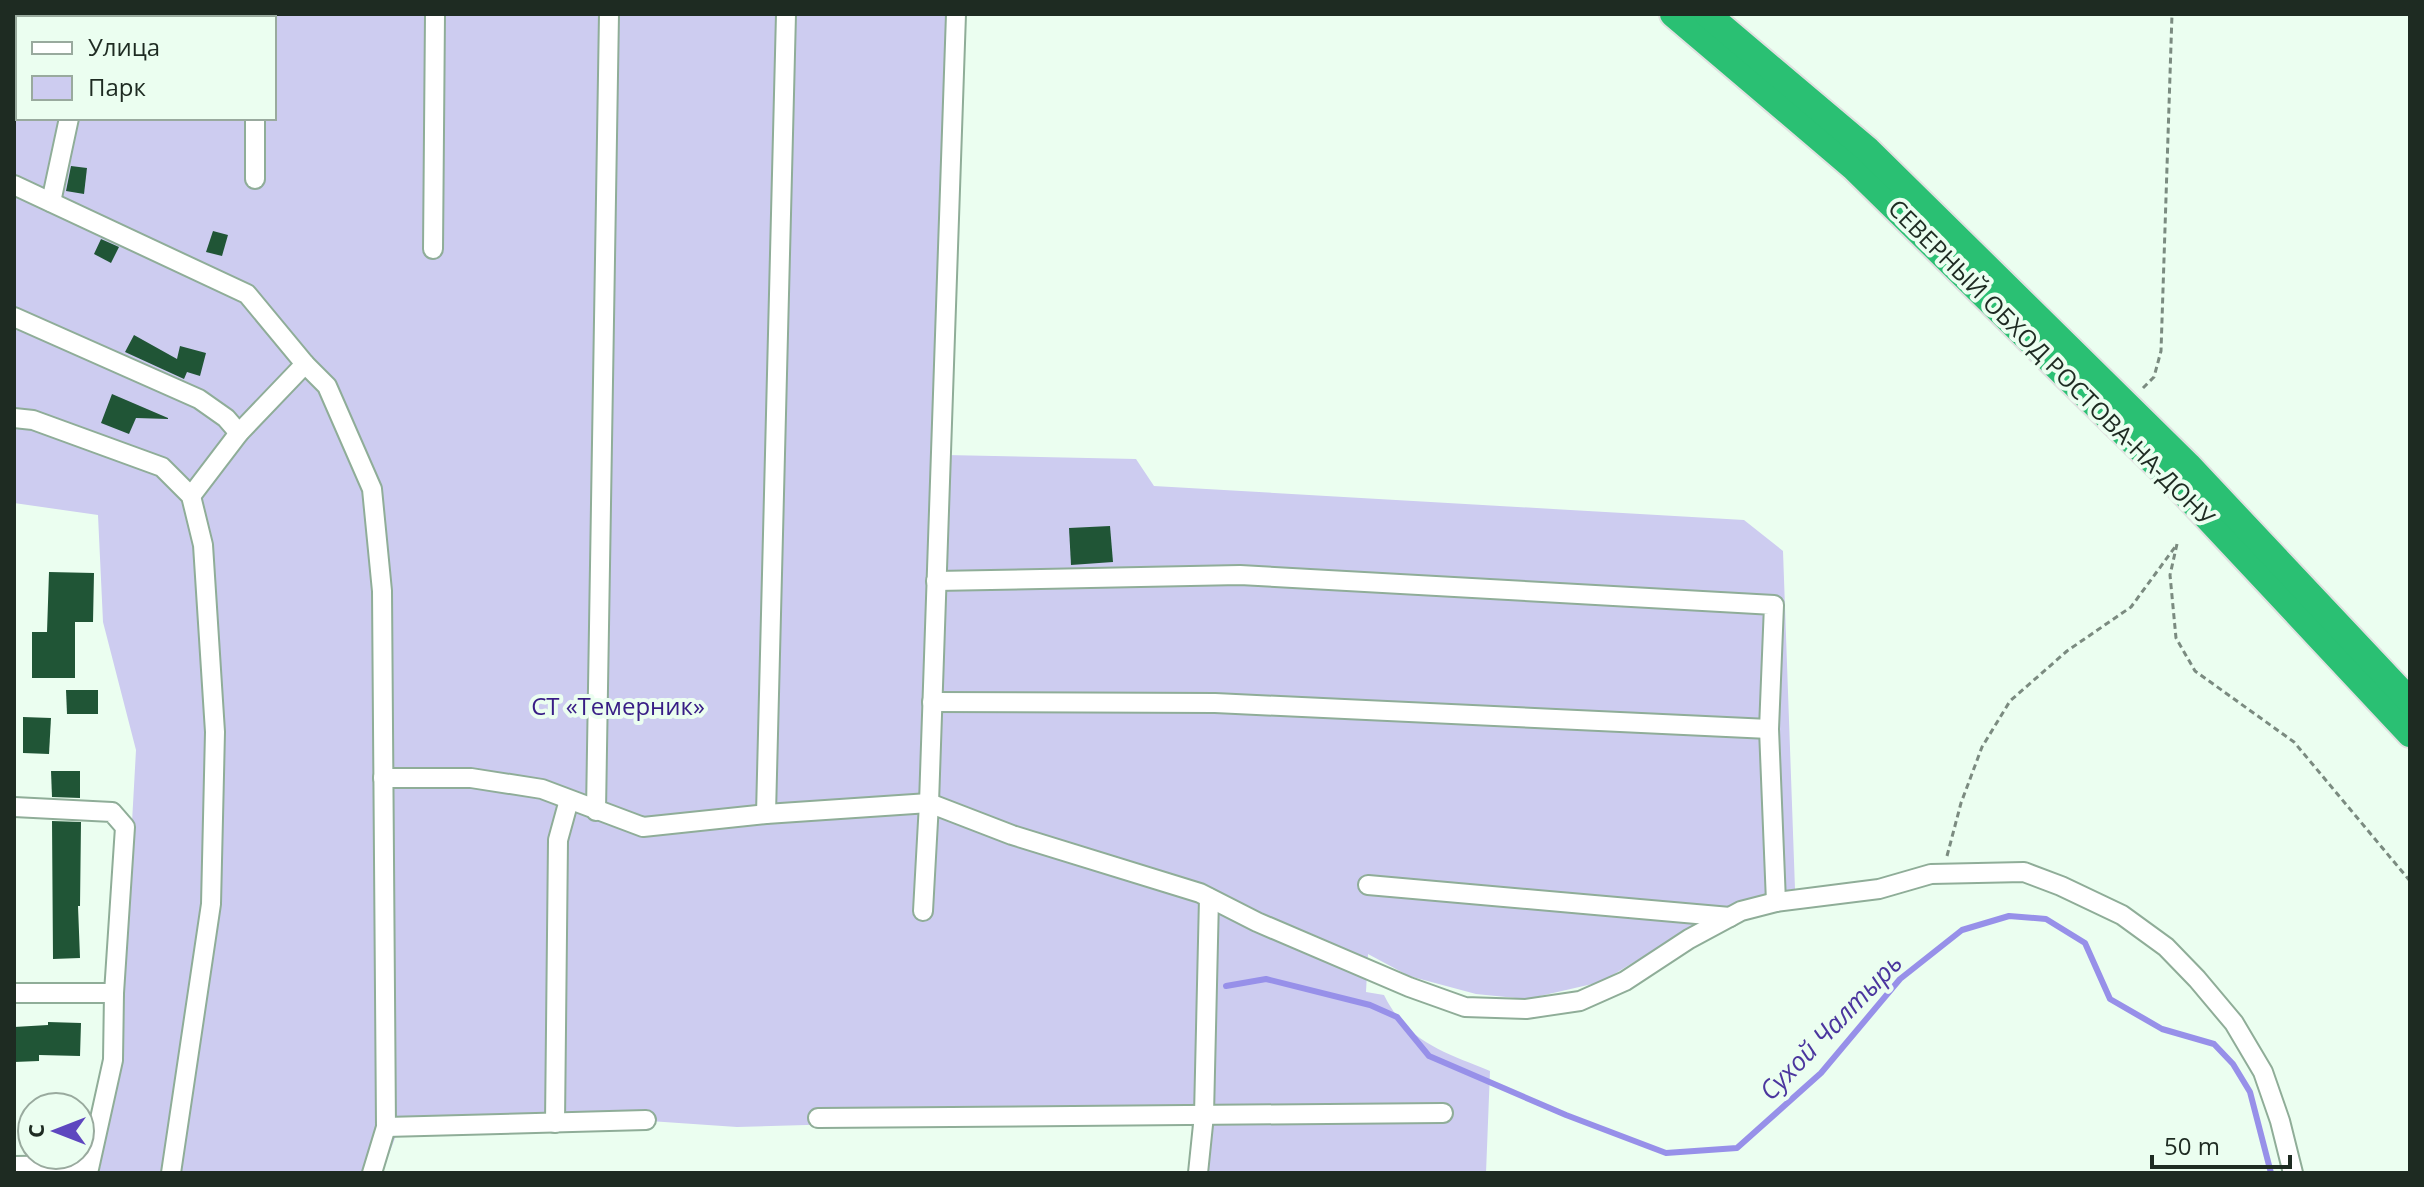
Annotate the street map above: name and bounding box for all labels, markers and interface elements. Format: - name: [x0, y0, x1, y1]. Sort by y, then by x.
- legend: [16, 16, 276, 120]
- text: Улица: [88, 30, 160, 63]
- text: Парк: [88, 70, 146, 103]
- street label: СЕВЕРНЫЙ ОБХОД РОСТОВА-НА-ДОНУ: [1881, 191, 2223, 533]
- park label: СТ «Темерник»: [531, 689, 705, 722]
- water label: Сухой Чалтырь: [1751, 945, 1910, 1108]
- north arrow: [16, 1091, 96, 1171]
- scale bar: [2152, 1119, 2290, 1169]
- text: С: [20, 1124, 50, 1138]
- text: 50 m: [2164, 1129, 2220, 1162]

